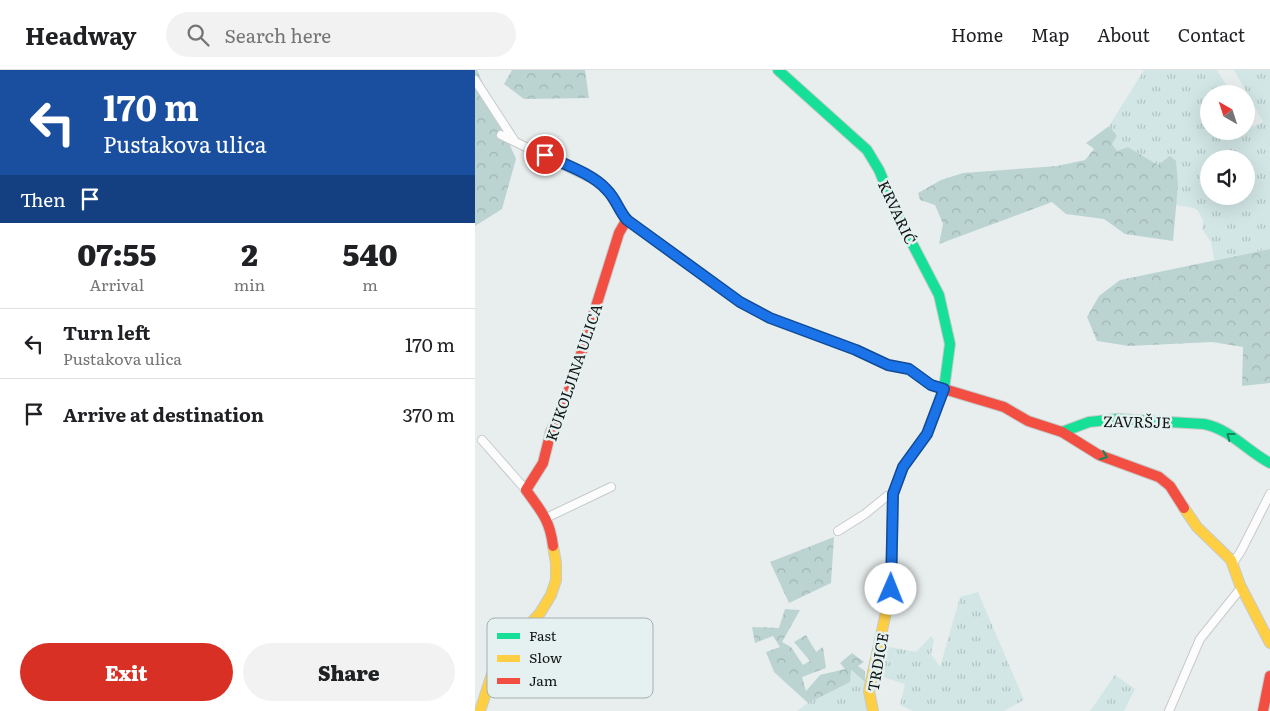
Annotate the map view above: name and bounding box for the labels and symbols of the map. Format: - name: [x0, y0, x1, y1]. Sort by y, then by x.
- north arrow: [1200, 85, 1255, 140]
- pin: [524, 134, 566, 176]
- street label: KRVARIĆ: [873, 176, 923, 248]
- street label: KUKOLJINA ULICA: [539, 300, 607, 444]
- street label: ZAVRŠJE: [1103, 409, 1171, 433]
- one-way arrow: [1226, 433, 1236, 442]
- one-way arrow: [1100, 450, 1108, 460]
- position arrow: [864, 562, 916, 614]
- legend: [487, 618, 653, 698]
- text: Fast: [529, 625, 557, 645]
- street label: TRDICE: [860, 631, 894, 693]
- text: Slow: [529, 647, 562, 667]
- text: Jam: [529, 670, 558, 690]

